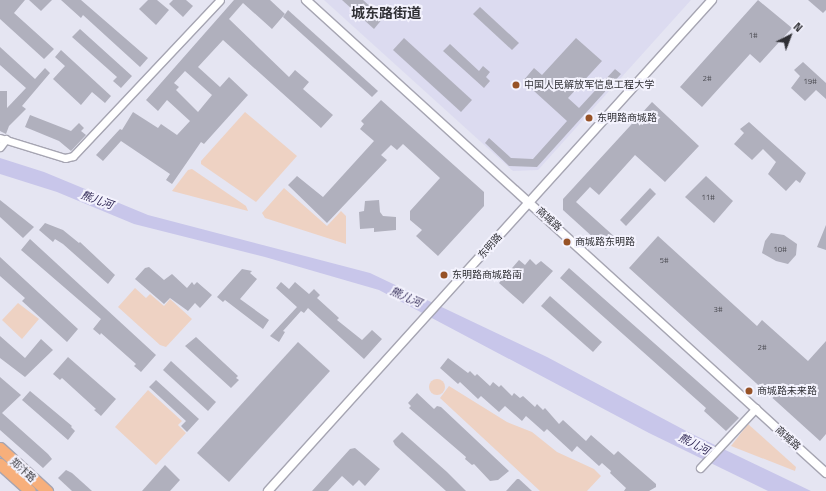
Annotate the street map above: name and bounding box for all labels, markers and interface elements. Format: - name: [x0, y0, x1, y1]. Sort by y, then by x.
- district label: 城东路街道: [351, 5, 421, 21]
- north arrow: [770, 16, 810, 56]
- text: N: [790, 19, 806, 36]
- house number: 1#: [749, 31, 757, 41]
- house number: 2#: [703, 74, 711, 84]
- house number: 19#: [803, 77, 817, 87]
- place label: 中国人民解放军信息工程大学: [524, 79, 654, 91]
- marker: 中国人民解放军信息工程大学: [511, 80, 521, 90]
- place label: 东明路商城路: [597, 112, 657, 124]
- marker: 东明路商城路: [584, 113, 594, 123]
- water label: 熊儿河: [79, 188, 115, 212]
- house number: 11#: [701, 193, 715, 203]
- street label: 商城路: [534, 205, 564, 233]
- street label: 东明路: [476, 231, 504, 261]
- place label: 商城路东明路: [575, 236, 635, 248]
- marker: 商城路东明路: [562, 237, 572, 247]
- house number: 10#: [773, 245, 787, 255]
- house number: 5#: [660, 256, 668, 266]
- place label: 东明路商城路南: [452, 269, 522, 281]
- marker: 东明路商城路南: [439, 270, 449, 280]
- water label: 熊儿河: [388, 284, 424, 310]
- house number: 3#: [714, 305, 722, 315]
- house number: 2#: [758, 343, 766, 353]
- place label: 商城路未来路: [757, 385, 817, 397]
- marker: 商城路未来路: [744, 386, 754, 396]
- street label: 商城路: [773, 424, 803, 452]
- water label: 熊儿河: [676, 431, 712, 457]
- street label: 郑汴路: [8, 456, 38, 484]

